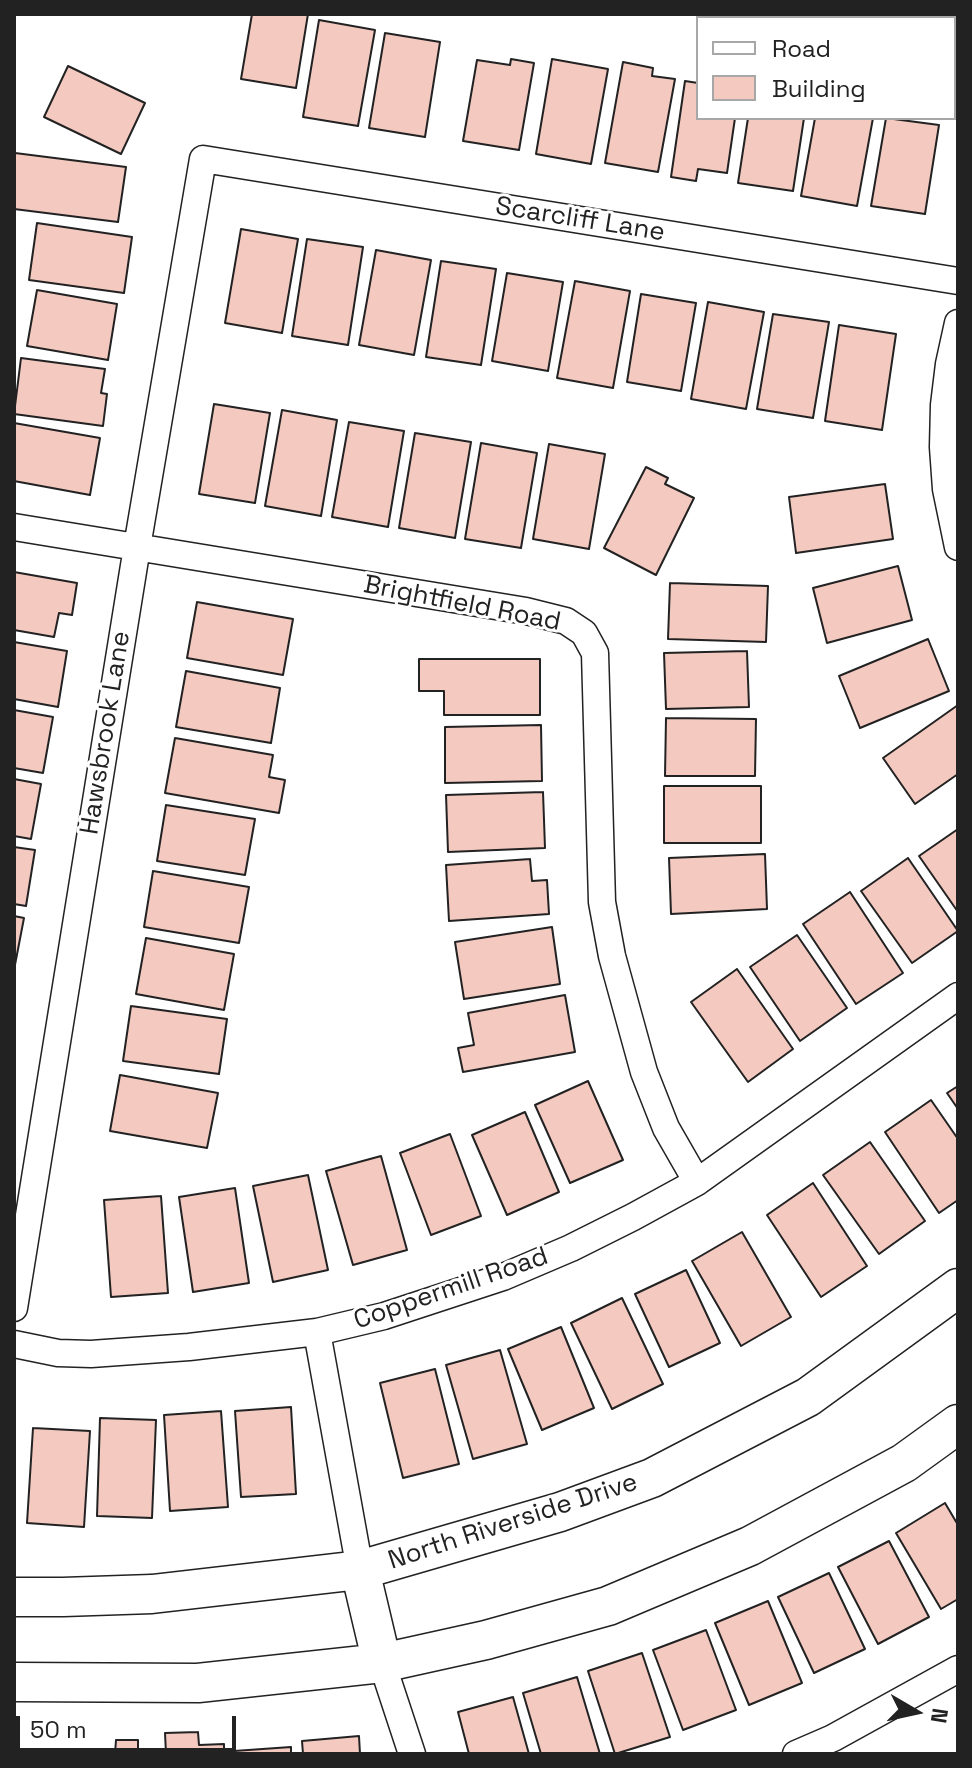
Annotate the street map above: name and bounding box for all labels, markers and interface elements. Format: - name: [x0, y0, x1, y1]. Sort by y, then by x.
- legend: [696, 16, 956, 120]
- text: Road: [772, 33, 831, 64]
- text: Building: [772, 73, 866, 104]
- street label: Scarcliff Lane: [493, 191, 667, 249]
- street label: Brightfield Road: [361, 570, 563, 638]
- street label: Hawsbrook Lane: [75, 629, 137, 837]
- street label: Coppermill Road: [350, 1241, 552, 1337]
- street label: North Riverside Drive: [385, 1467, 641, 1577]
- north arrow: [876, 1672, 956, 1752]
- scale bar: [20, 1700, 240, 1750]
- text: N: [925, 1706, 955, 1725]
- text: 50 m: [30, 1714, 87, 1745]

